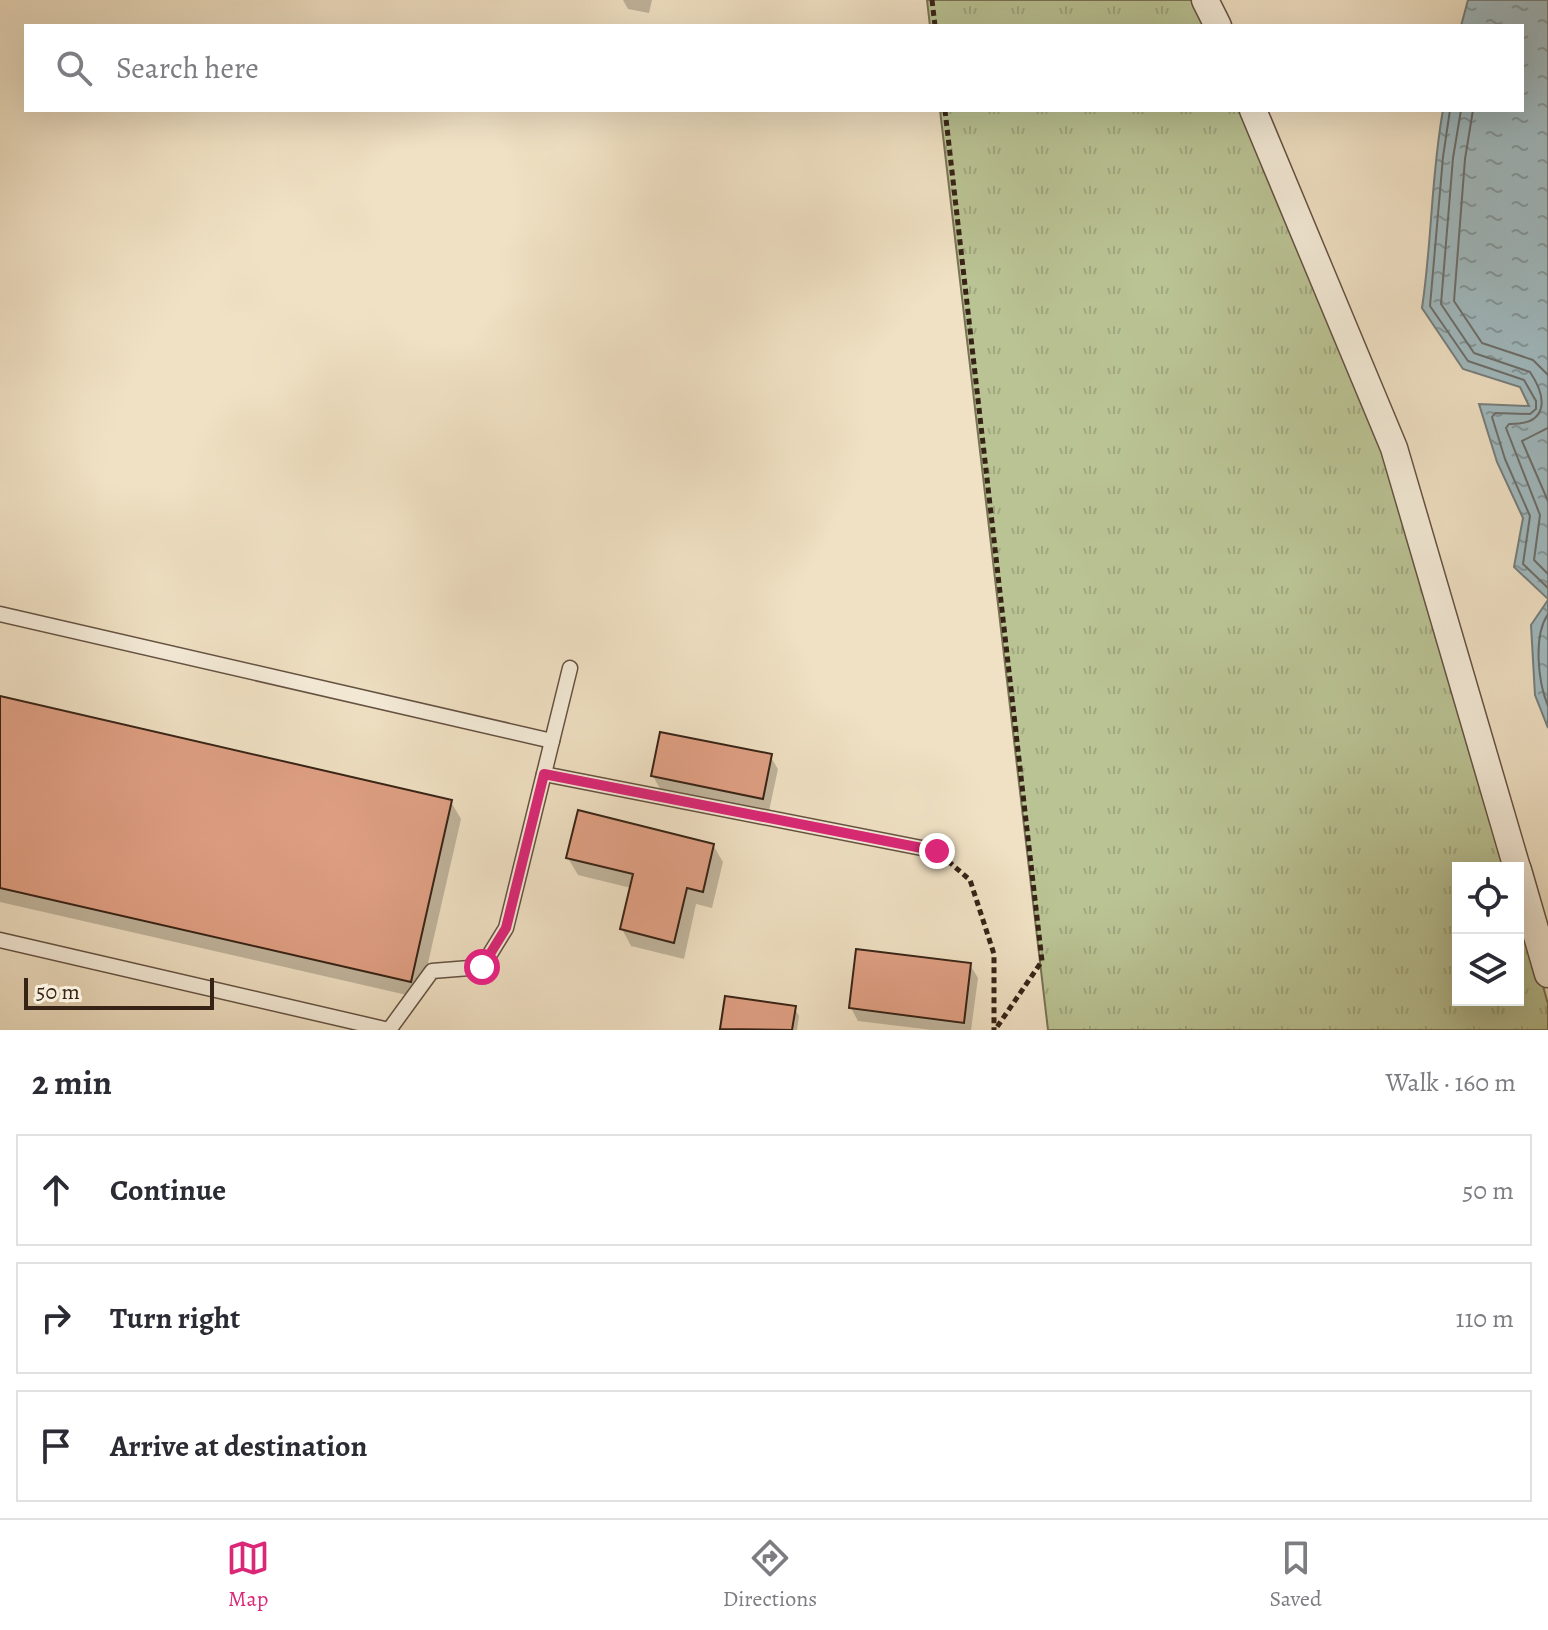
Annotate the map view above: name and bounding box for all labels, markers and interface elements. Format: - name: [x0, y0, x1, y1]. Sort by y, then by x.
- search box: [24, 24, 1524, 112]
- icon: search: [52, 46, 96, 90]
- text: Search here: [116, 48, 259, 88]
- route end: [919, 833, 955, 869]
- map controls: [1452, 862, 1524, 1006]
- button: locate: [1452, 862, 1524, 934]
- button: layers: [1452, 934, 1524, 1006]
- route start: [464, 949, 500, 985]
- scale bar: [24, 974, 214, 1010]
- text: 50 m: [36, 977, 80, 1007]
- text: 2 min: [32, 1059, 112, 1106]
- text: Walk · 160 m: [1385, 1065, 1516, 1100]
- icon: ahead: [34, 1168, 78, 1212]
- text: Continue: [110, 1170, 226, 1210]
- text: 50 m: [1462, 1173, 1514, 1208]
- icon: right: [34, 1296, 78, 1340]
- text: Turn right: [110, 1298, 240, 1338]
- text: 110 m: [1456, 1301, 1514, 1336]
- icon: arrive: [34, 1424, 78, 1468]
- text: Arrive at destination: [110, 1426, 367, 1466]
- tab: Map: [226, 1536, 270, 1614]
- tab: Directions: [723, 1536, 817, 1614]
- tab: Saved: [1270, 1536, 1322, 1614]

